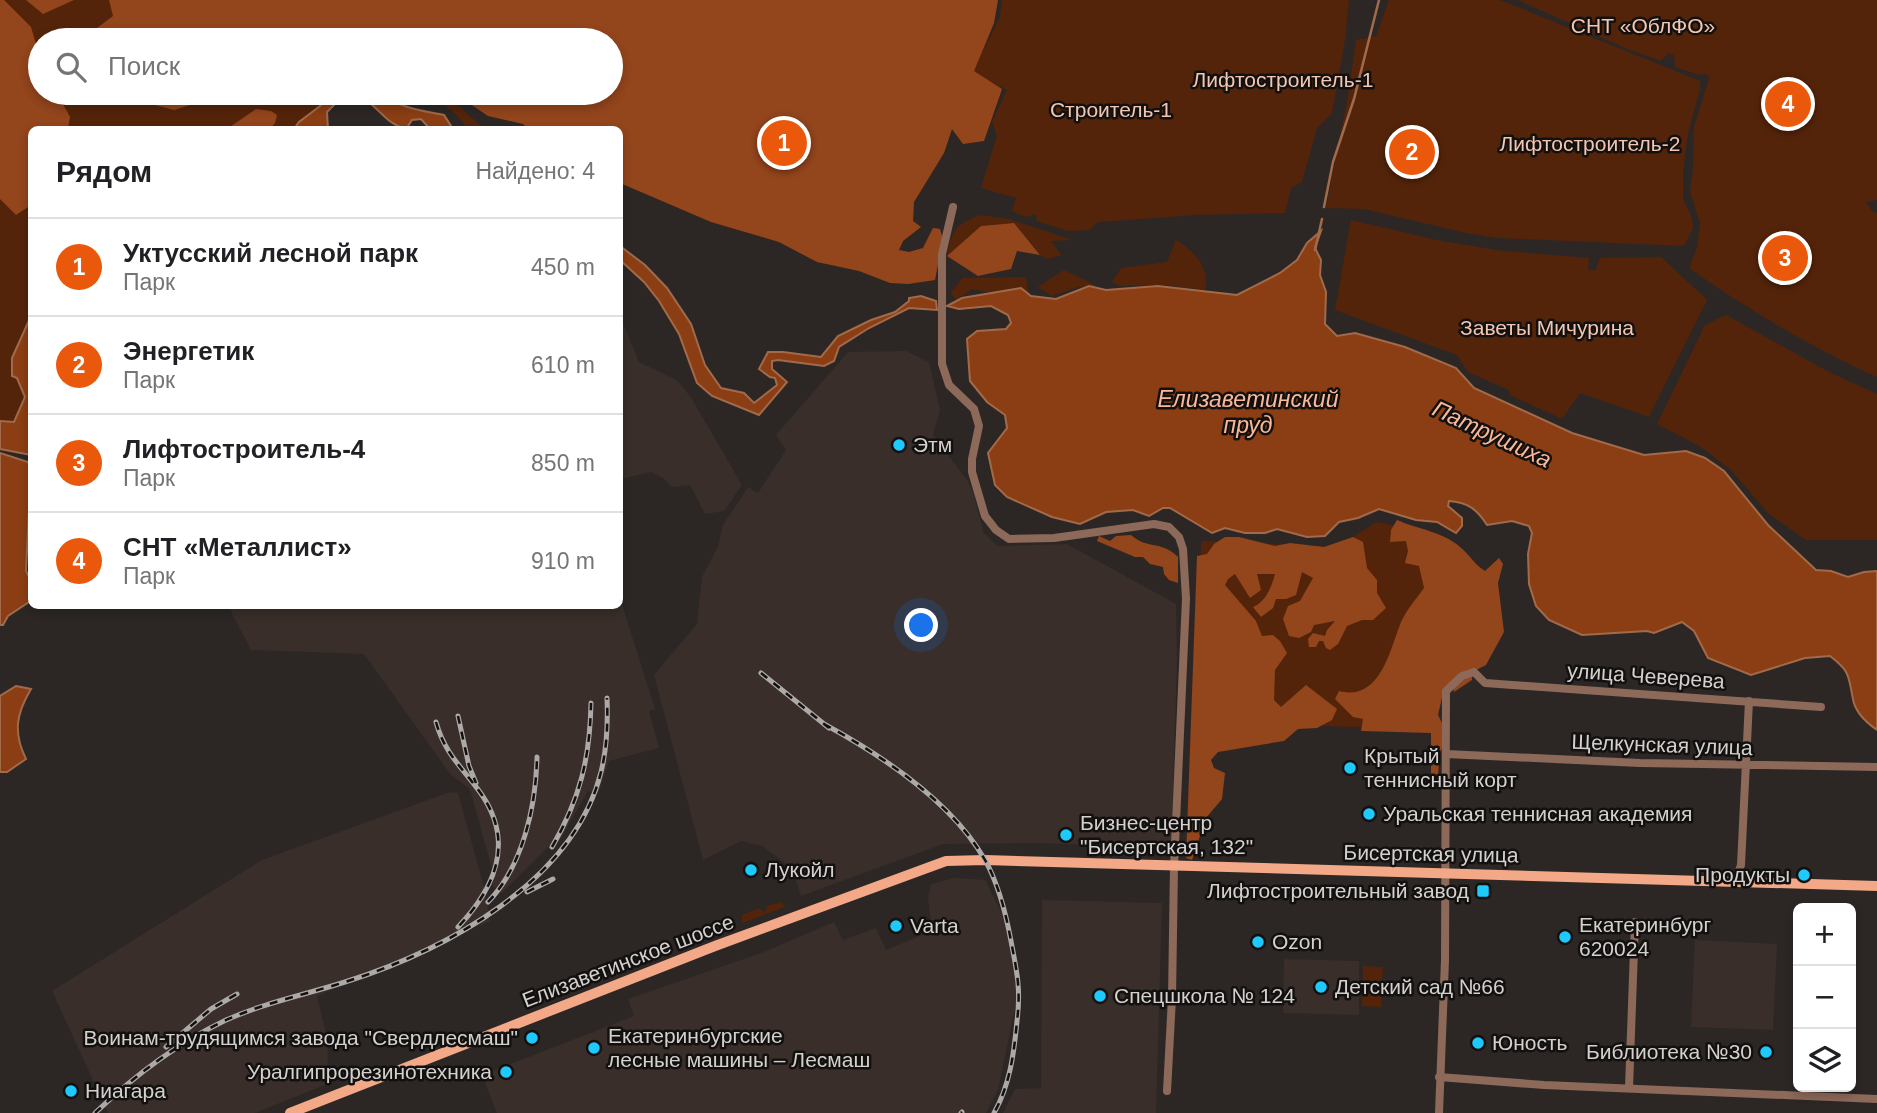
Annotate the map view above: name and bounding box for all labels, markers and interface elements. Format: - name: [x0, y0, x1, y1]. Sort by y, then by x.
- park label: СНТ «ОблФО»: [1571, 14, 1715, 37]
- search box: [28, 28, 623, 105]
- icon: search: [52, 48, 90, 86]
- text: Поиск: [108, 51, 180, 81]
- park label: Лифтостроитель-1: [1193, 68, 1373, 91]
- pin: 4: [1765, 78, 1811, 130]
- park label: Строитель-1: [1050, 98, 1172, 121]
- pin: 1: [761, 117, 807, 169]
- pin: 2: [1389, 126, 1435, 178]
- park label: Лифтостроитель-2: [1500, 132, 1680, 155]
- text: Рядом: [56, 155, 152, 188]
- text: Найдено: 4: [475, 158, 595, 184]
- pin: 3: [1762, 232, 1808, 284]
- text: Уктусский лесной парк: [123, 238, 418, 268]
- text: 1: [73, 254, 85, 280]
- text: 450 m: [531, 254, 595, 280]
- text: Парк: [123, 269, 175, 295]
- park label: Заветы Мичурина: [1460, 316, 1634, 339]
- text: Энергетик: [123, 336, 254, 366]
- text: 2: [73, 352, 85, 378]
- text: 610 m: [531, 352, 595, 378]
- text: Парк: [123, 367, 175, 393]
- water label: Елизаветинский пруд: [1158, 386, 1339, 438]
- water label: Патрушиха: [1429, 395, 1555, 473]
- place label: Этм: [913, 433, 952, 456]
- text: Лифтостроитель-4: [123, 434, 365, 464]
- marker: Этм: [891, 437, 907, 453]
- text: 3: [73, 450, 85, 476]
- text: 850 m: [531, 450, 595, 476]
- text: Парк: [123, 465, 175, 491]
- text: СНТ «Металлист»: [123, 532, 352, 562]
- text: 4: [73, 548, 85, 574]
- text: 910 m: [531, 548, 595, 574]
- text: Парк: [123, 563, 175, 589]
- your location: [904, 608, 938, 642]
- street label: улица Чеверева: [1567, 659, 1726, 692]
- street label: Щелкунская улица: [1571, 730, 1753, 759]
- place label: Крытый теннисный корт: [1364, 744, 1517, 791]
- marker: Крытый теннисный корт: [1342, 760, 1358, 776]
- place label: Уральская теннисная академия: [1383, 802, 1692, 825]
- marker: Уральская теннисная академия: [1361, 806, 1377, 822]
- place label: Бизнес-центр "Бисертская, 132": [1080, 811, 1253, 858]
- marker: Бизнес-центр "Бисертская, 132": [1058, 827, 1074, 843]
- street label: Бисертская улица: [1343, 840, 1519, 867]
- place label: Лукойл: [765, 858, 835, 881]
- marker: Лукойл: [743, 862, 759, 878]
- place label: Продукты: [1695, 863, 1790, 886]
- marker: Продукты: [1796, 867, 1812, 883]
- place label: Лифтостроительный завод: [1207, 879, 1469, 902]
- marker: Лифтостроительный завод: [1475, 883, 1491, 899]
- map controls: [1793, 903, 1856, 1092]
- button: +: [1793, 903, 1856, 966]
- street label: Елизаветинское шоссе: [519, 910, 737, 1011]
- place label: Екатеринбург 620024: [1579, 913, 1711, 960]
- place label: Varta: [910, 914, 959, 937]
- marker: Varta: [888, 918, 904, 934]
- marker: Екатеринбург 620024: [1557, 929, 1573, 945]
- place label: Ozon: [1272, 930, 1322, 953]
- marker: Ozon: [1250, 934, 1266, 950]
- button: −: [1793, 966, 1856, 1029]
- place label: Детский сад №66: [1335, 975, 1505, 998]
- marker: Детский сад №66: [1313, 979, 1329, 995]
- place label: Спецшкола № 124: [1114, 984, 1295, 1007]
- marker: Спецшкола № 124: [1092, 988, 1108, 1004]
- place label: Екатеринбургские лесные машины – Лесмаш: [608, 1024, 870, 1071]
- place label: Воинам-трудящимся завода "Свердлесмаш": [84, 1026, 518, 1049]
- button: layers: [1793, 1029, 1856, 1092]
- marker: Воинам-трудящимся завода "Свердлесмаш": [524, 1030, 540, 1046]
- place label: Юность: [1492, 1031, 1568, 1054]
- marker: Юность: [1470, 1035, 1486, 1051]
- marker: Екатеринбургские лесные машины – Лесмаш: [586, 1040, 602, 1056]
- place label: Библиотека №30: [1586, 1040, 1752, 1063]
- marker: Библиотека №30: [1758, 1044, 1774, 1060]
- place label: Уралгипрорезинотехника: [247, 1060, 492, 1083]
- marker: Уралгипрорезинотехника: [498, 1064, 514, 1080]
- place label: Ниагара: [85, 1079, 166, 1102]
- marker: Ниагара: [63, 1083, 79, 1099]

